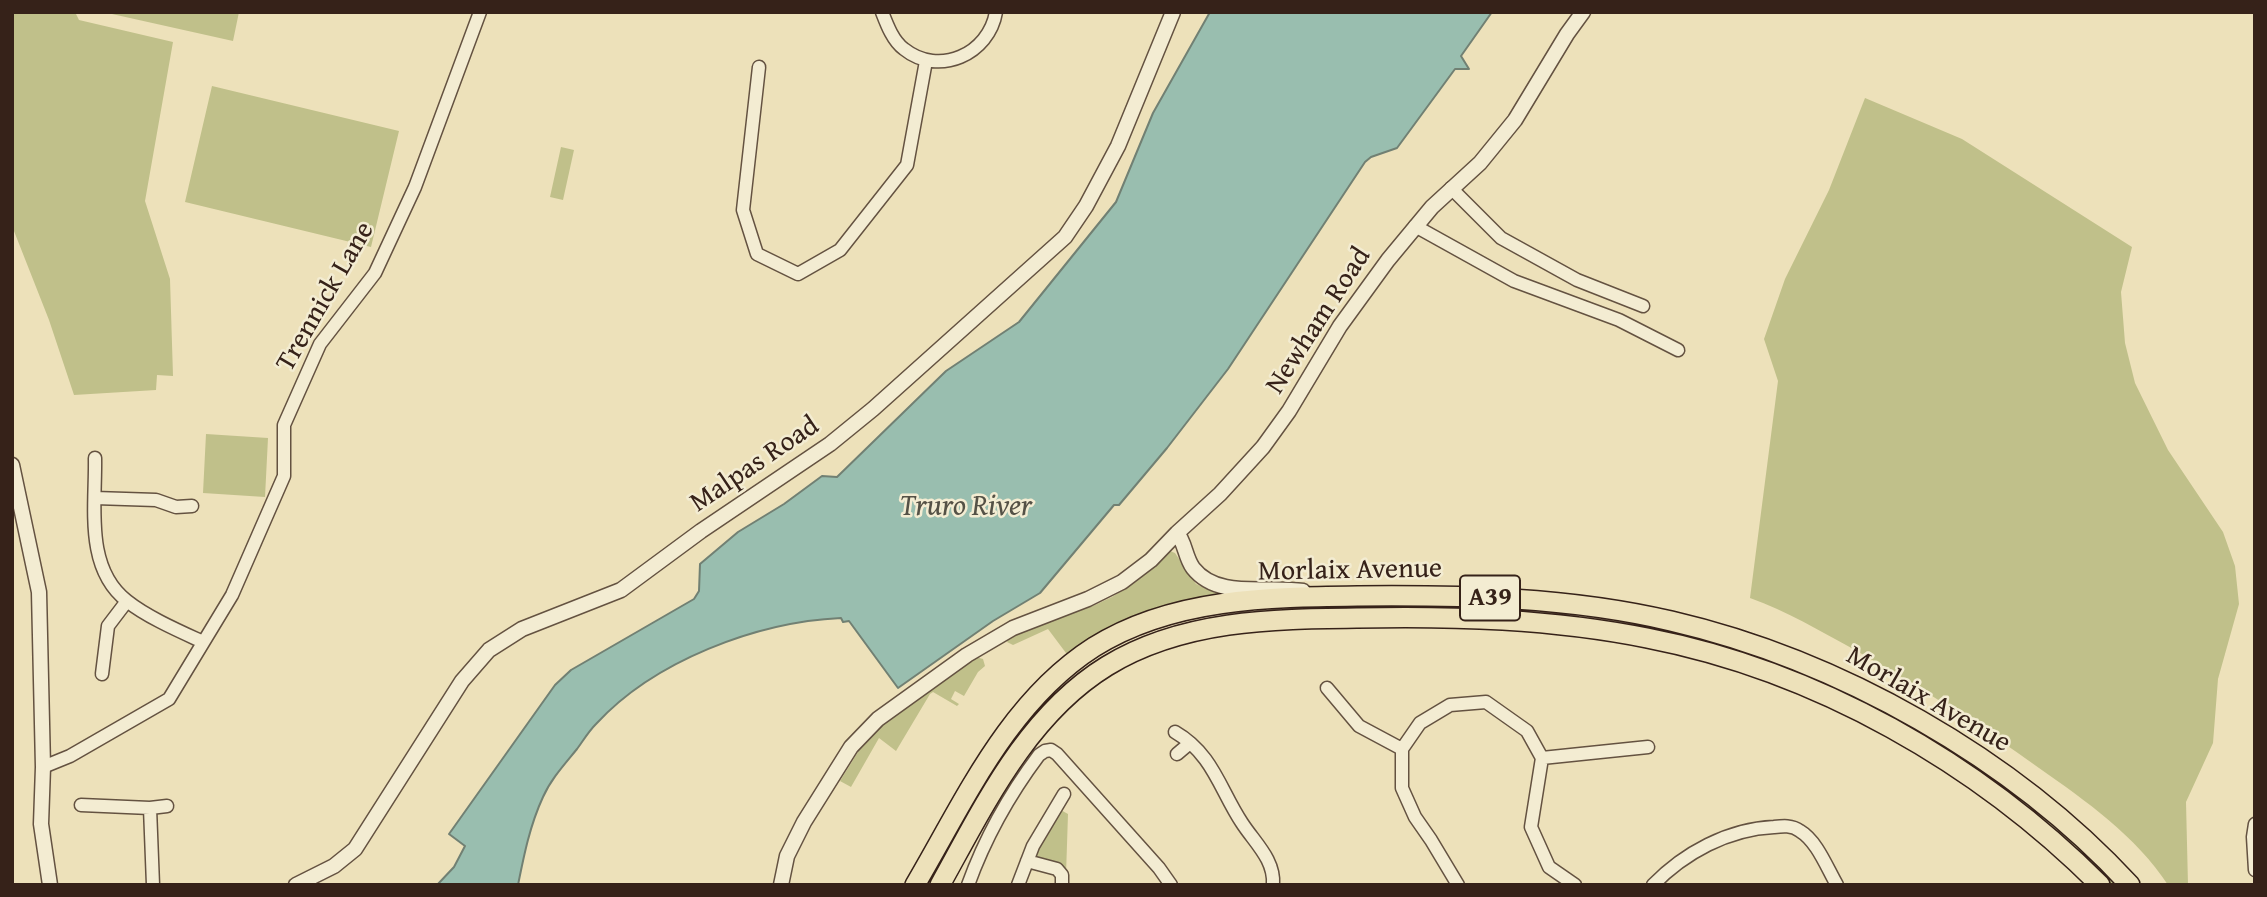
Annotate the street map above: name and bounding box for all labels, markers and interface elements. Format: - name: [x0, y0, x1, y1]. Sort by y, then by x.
- street label: Trennick Lane: [270, 216, 382, 378]
- street label: Newham Road: [1259, 241, 1379, 401]
- street label: Malpas Road: [684, 410, 826, 520]
- water label: Truro River: [900, 489, 1032, 525]
- street label: Morlaix Avenue: [1258, 553, 1442, 589]
- road number: A39: [1460, 576, 1520, 620]
- street label: Morlaix Avenue: [1840, 639, 2016, 761]

